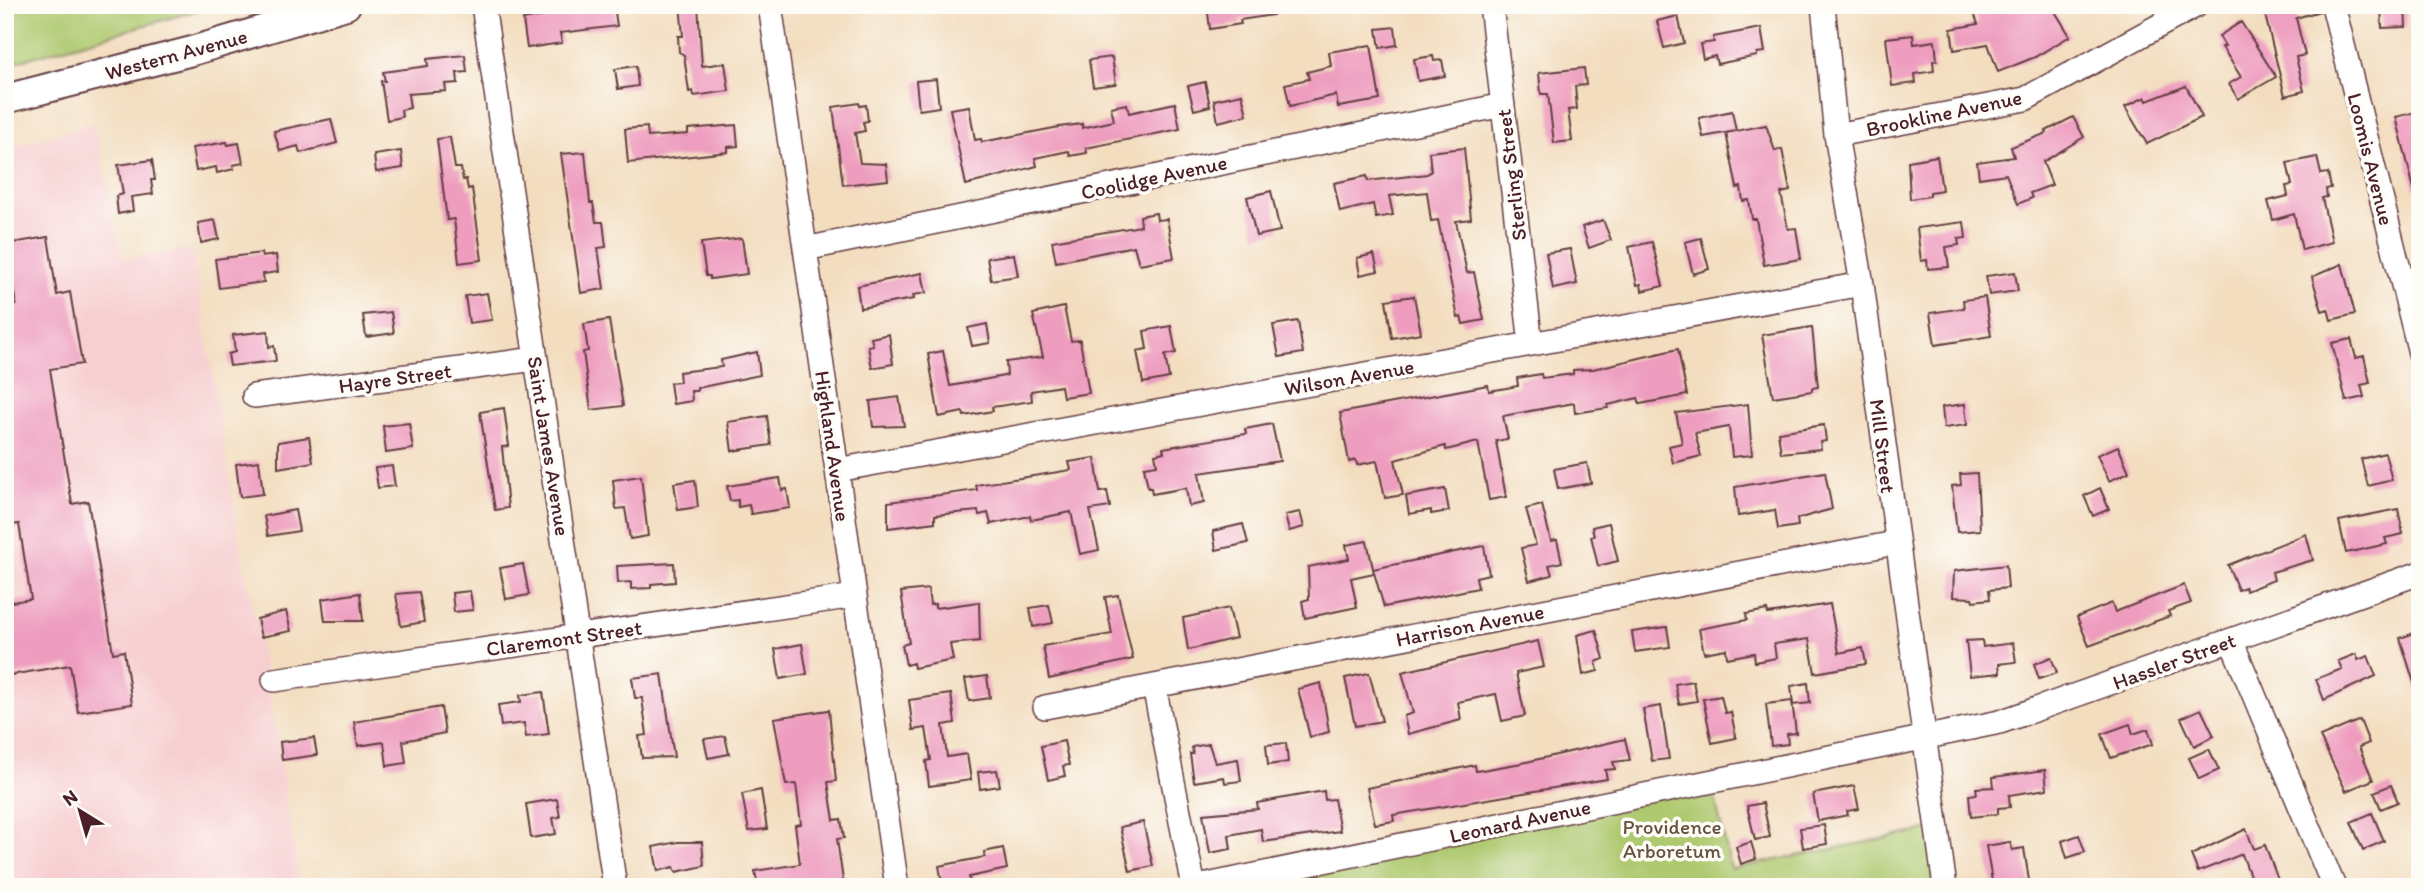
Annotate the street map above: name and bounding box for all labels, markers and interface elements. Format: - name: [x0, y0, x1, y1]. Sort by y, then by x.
- street label: Western Avenue: [102, 23, 250, 85]
- street label: Brookline Avenue: [1864, 84, 2024, 142]
- street label: Loomis Avenue: [2342, 90, 2400, 228]
- street label: Sterling Street: [1491, 108, 1531, 242]
- street label: Coolidge Avenue: [1079, 149, 1229, 205]
- street label: Wilson Avenue: [1282, 353, 1416, 401]
- street label: Saint James Avenue: [522, 354, 576, 538]
- street label: Hayre Street: [337, 358, 453, 398]
- street label: Highland Avenue: [810, 369, 856, 523]
- street label: Mill Street: [1865, 398, 1901, 495]
- street label: Harrison Avenue: [1394, 598, 1546, 652]
- street label: Claremont Street: [485, 615, 644, 661]
- street label: Hassler Street: [2109, 627, 2239, 695]
- north arrow: [46, 776, 116, 846]
- text: N: [58, 785, 82, 811]
- street label: Leonard Avenue: [1447, 794, 1593, 848]
- park label: Providence Arboretum: [1622, 814, 1722, 863]

